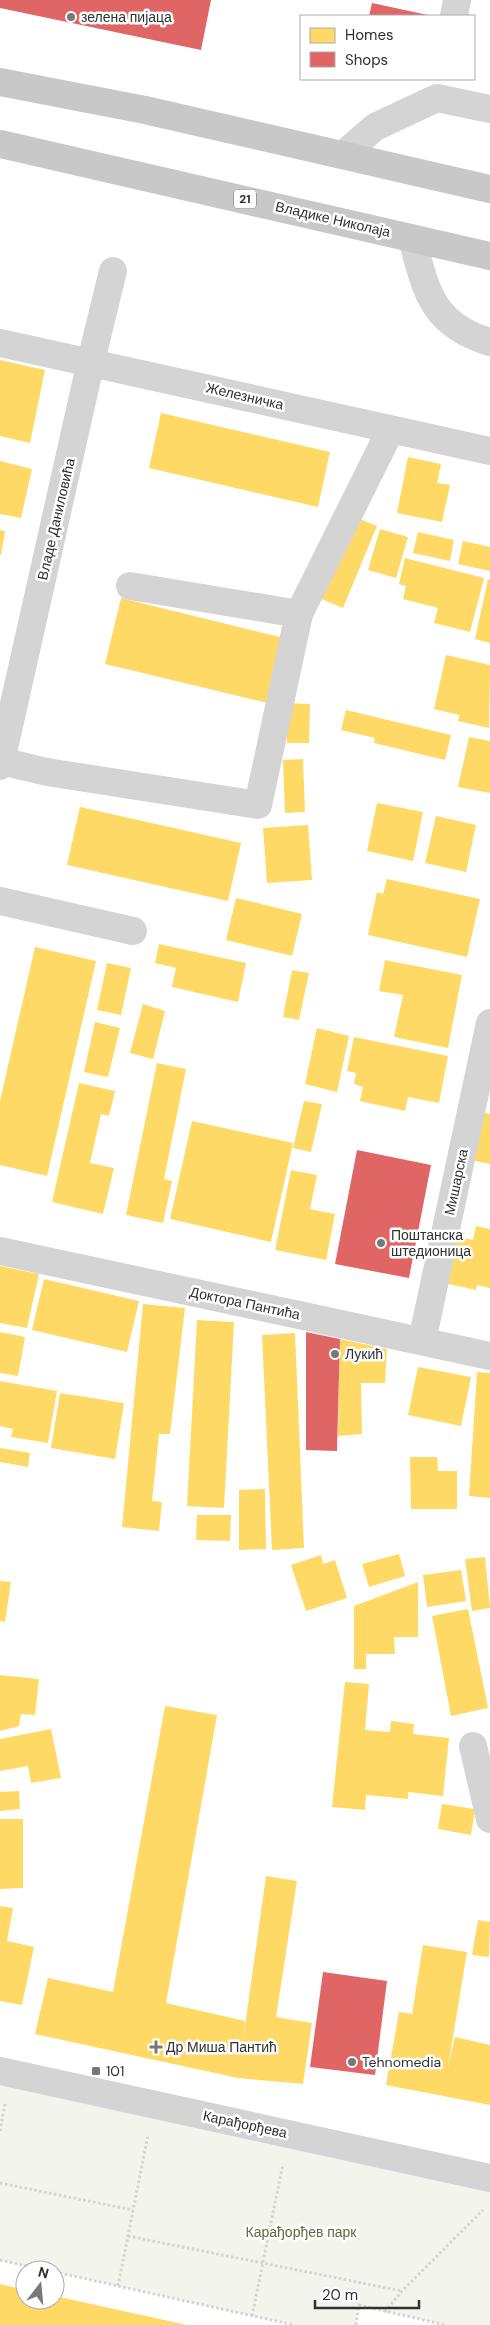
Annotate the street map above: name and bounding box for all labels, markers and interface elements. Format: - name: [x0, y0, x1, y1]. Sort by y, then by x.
- place label: зелена пијаца: [81, 8, 172, 26]
- marker: зелена пијаца: [65, 11, 77, 23]
- legend: [300, 15, 475, 80]
- text: Homes: [345, 25, 394, 45]
- text: Shops: [345, 50, 388, 70]
- road number: 21: [234, 190, 256, 208]
- street label: Владике Николаја: [274, 197, 393, 241]
- street label: Железничка: [204, 378, 286, 414]
- street label: Владе Даниловића: [33, 456, 79, 582]
- street label: Мишарска: [440, 1147, 472, 1217]
- place label: Поштанска штедионица: [391, 1226, 471, 1260]
- marker: Поштанска штедионица: [375, 1237, 387, 1249]
- street label: Доктора Пантића: [188, 1283, 302, 1324]
- place label: Лукић: [345, 1345, 383, 1363]
- marker: Лукић: [329, 1348, 341, 1360]
- place label: Др Миша Пантић: [166, 2038, 277, 2056]
- marker: Др Миша Пантић: [150, 2041, 162, 2053]
- place label: Tehnomedia: [362, 2053, 441, 2071]
- marker: Tehnomedia: [346, 2056, 358, 2068]
- place label: 101: [106, 2062, 124, 2080]
- marker: 101: [90, 2065, 102, 2077]
- street label: Карађорђева: [201, 2106, 289, 2142]
- park label: Карађорђев парк: [246, 2223, 357, 2241]
- north arrow: [15, 2260, 65, 2310]
- text: N: [36, 2262, 51, 2283]
- scale bar: [315, 2278, 419, 2310]
- text: 20 m: [322, 2285, 358, 2305]

